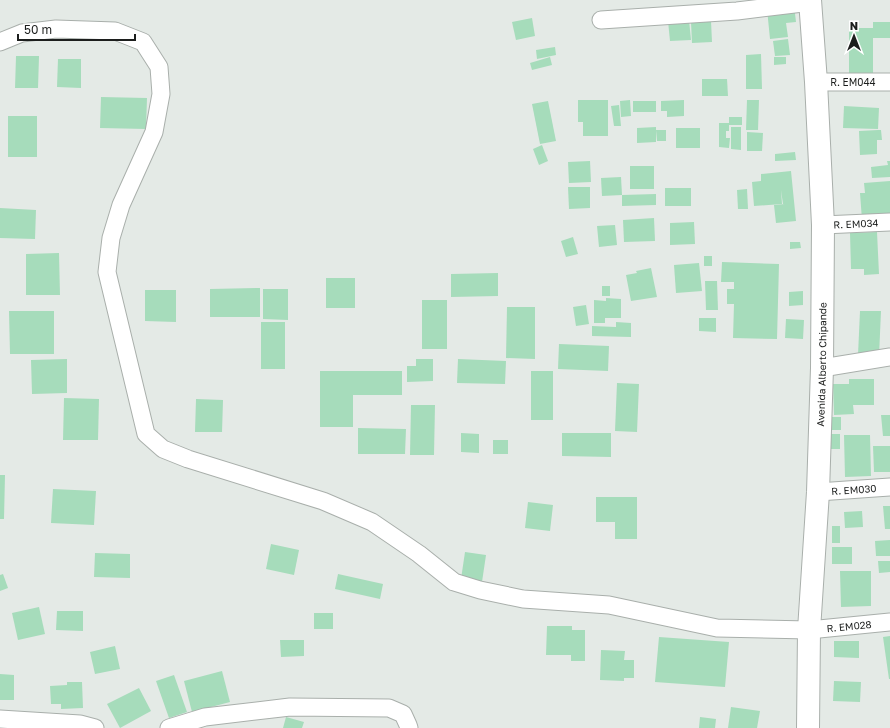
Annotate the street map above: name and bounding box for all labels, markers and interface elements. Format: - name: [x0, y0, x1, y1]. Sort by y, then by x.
- scale bar: [18, 16, 135, 42]
- north arrow: [834, 16, 874, 56]
- text: N: [850, 19, 858, 32]
- text: 50 m: [24, 22, 52, 37]
- street label: R. EM044: [830, 76, 876, 88]
- street label: R. EM034: [833, 217, 879, 231]
- street label: Avenida Alberto Chipande: [814, 302, 828, 427]
- street label: R. EM030: [831, 482, 877, 497]
- street label: R. EM028: [826, 618, 872, 634]

